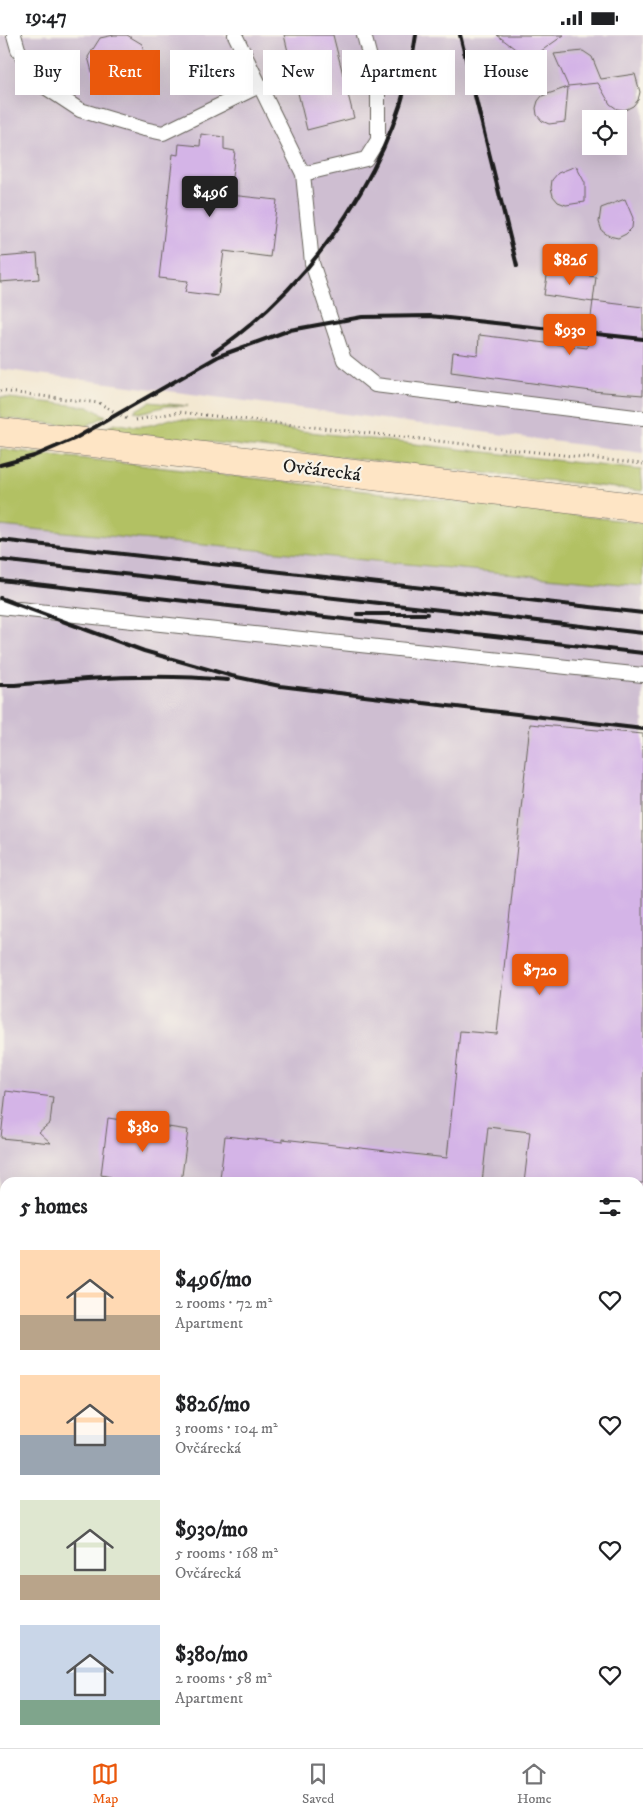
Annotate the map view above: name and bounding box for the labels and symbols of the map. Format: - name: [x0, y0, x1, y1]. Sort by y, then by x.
- pin: $496: [180, 175, 240, 218]
- pin: $826: [540, 243, 600, 286]
- pin: $930: [540, 313, 600, 356]
- street label: Ovčárecká: [281, 454, 362, 487]
- pin: $720: [510, 953, 570, 996]
- pin: $380: [113, 1111, 173, 1153]

